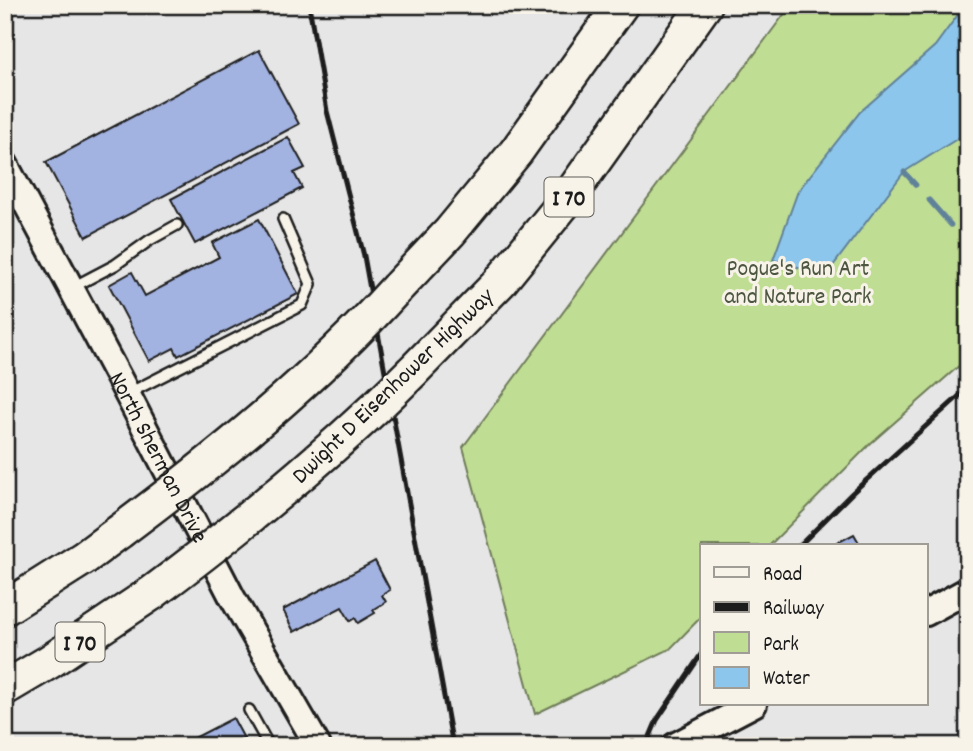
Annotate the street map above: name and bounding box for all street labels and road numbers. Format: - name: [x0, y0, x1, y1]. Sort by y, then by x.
- road number: I 70: [544, 178, 594, 216]
- street label: Dwight D Eisenhower Highway: [285, 280, 504, 493]
- street label: North Sherman Drive: [99, 366, 215, 550]
- road number: I 70: [56, 622, 104, 662]

